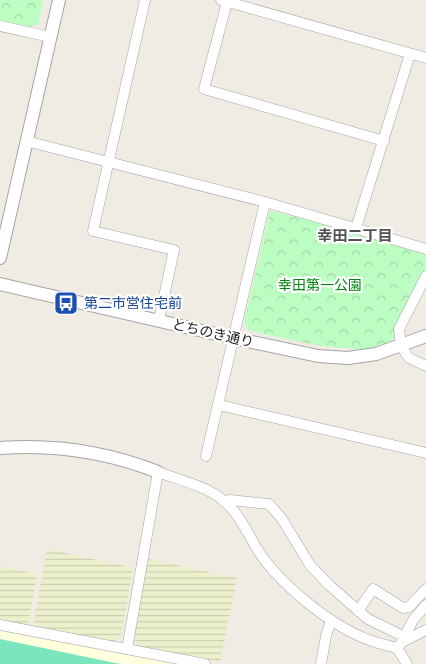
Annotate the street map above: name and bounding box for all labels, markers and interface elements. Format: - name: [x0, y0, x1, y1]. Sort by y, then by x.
- district label: 幸田二丁目: [317, 228, 393, 247]
- park label: 幸田第一公園: [278, 277, 362, 295]
- bus stop icon: 第二市営住宅前: [53, 290, 79, 316]
- place label: 第二市営住宅前: [84, 295, 182, 313]
- street label: とちのき通り: [170, 317, 255, 352]

